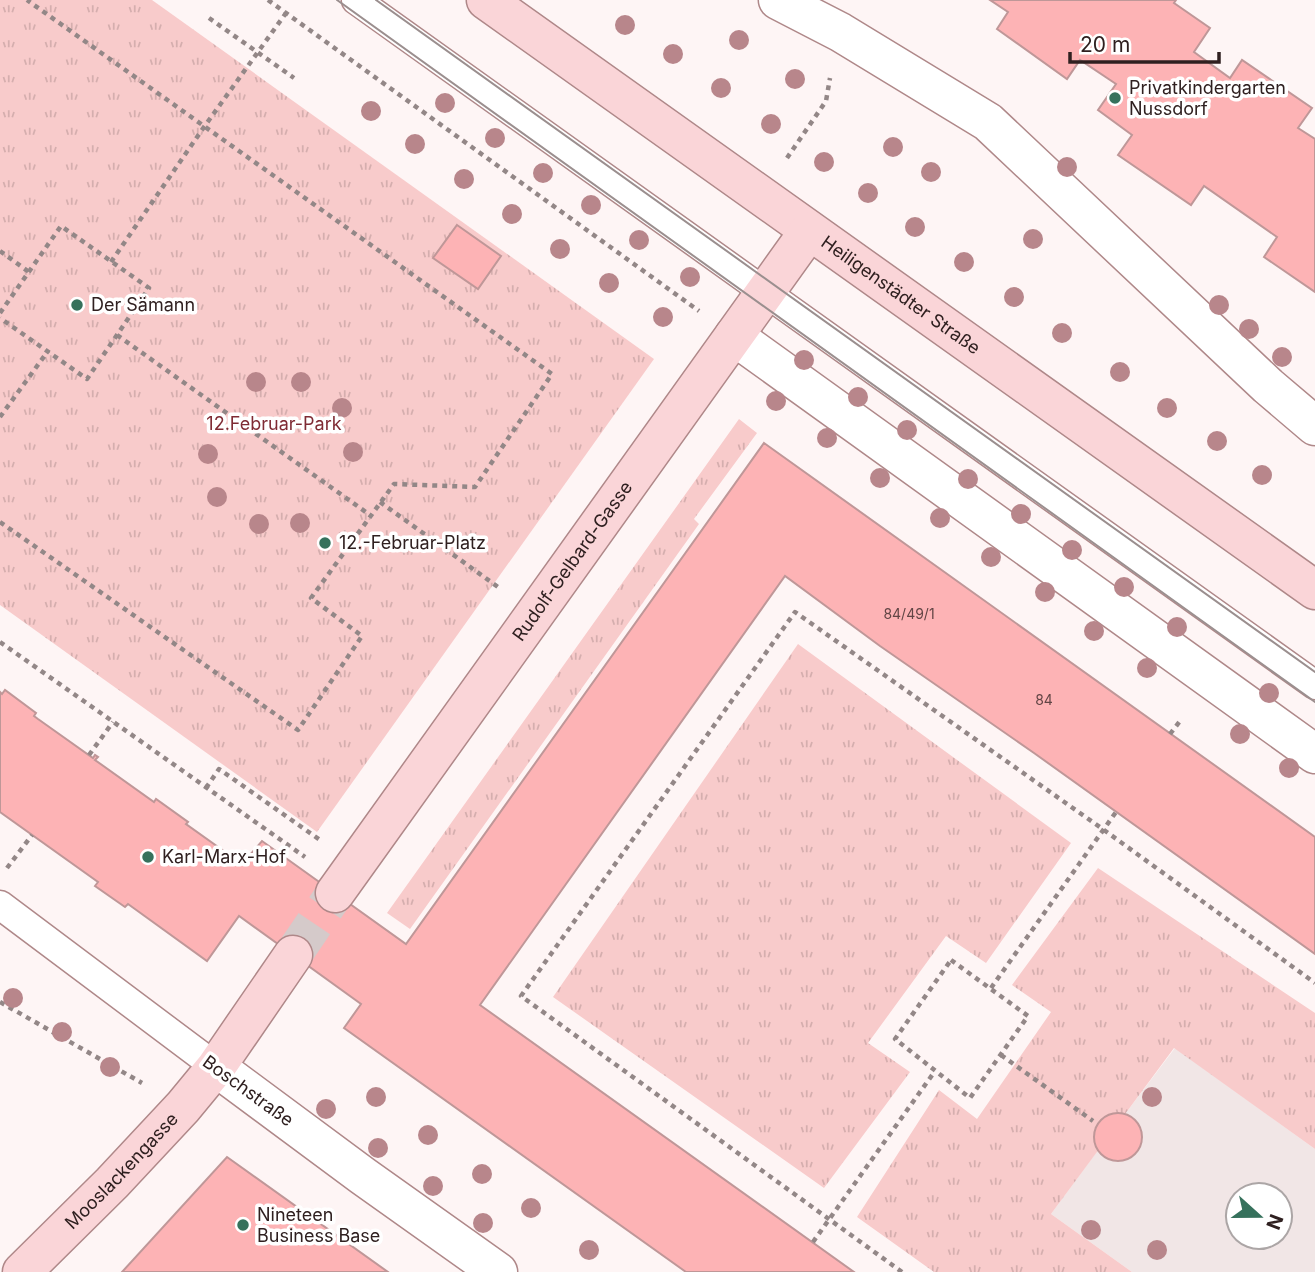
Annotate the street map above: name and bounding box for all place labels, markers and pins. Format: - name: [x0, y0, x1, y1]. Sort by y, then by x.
- place label: Privatkindergarten Nussdorf: [1129, 77, 1286, 119]
- marker: Privatkindergarten Nussdorf: [1107, 90, 1123, 106]
- place label: Der Sämann: [91, 294, 195, 315]
- marker: Der Sämann: [69, 297, 85, 313]
- place label: 12.-Februar-Platz: [339, 532, 486, 553]
- marker: 12.-Februar-Platz: [317, 535, 333, 551]
- place label: Karl-Marx-Hof: [162, 846, 286, 867]
- marker: Karl-Marx-Hof: [140, 849, 156, 865]
- place label: Nineteen Business Base: [257, 1204, 380, 1246]
- marker: Nineteen Business Base: [235, 1217, 251, 1233]

